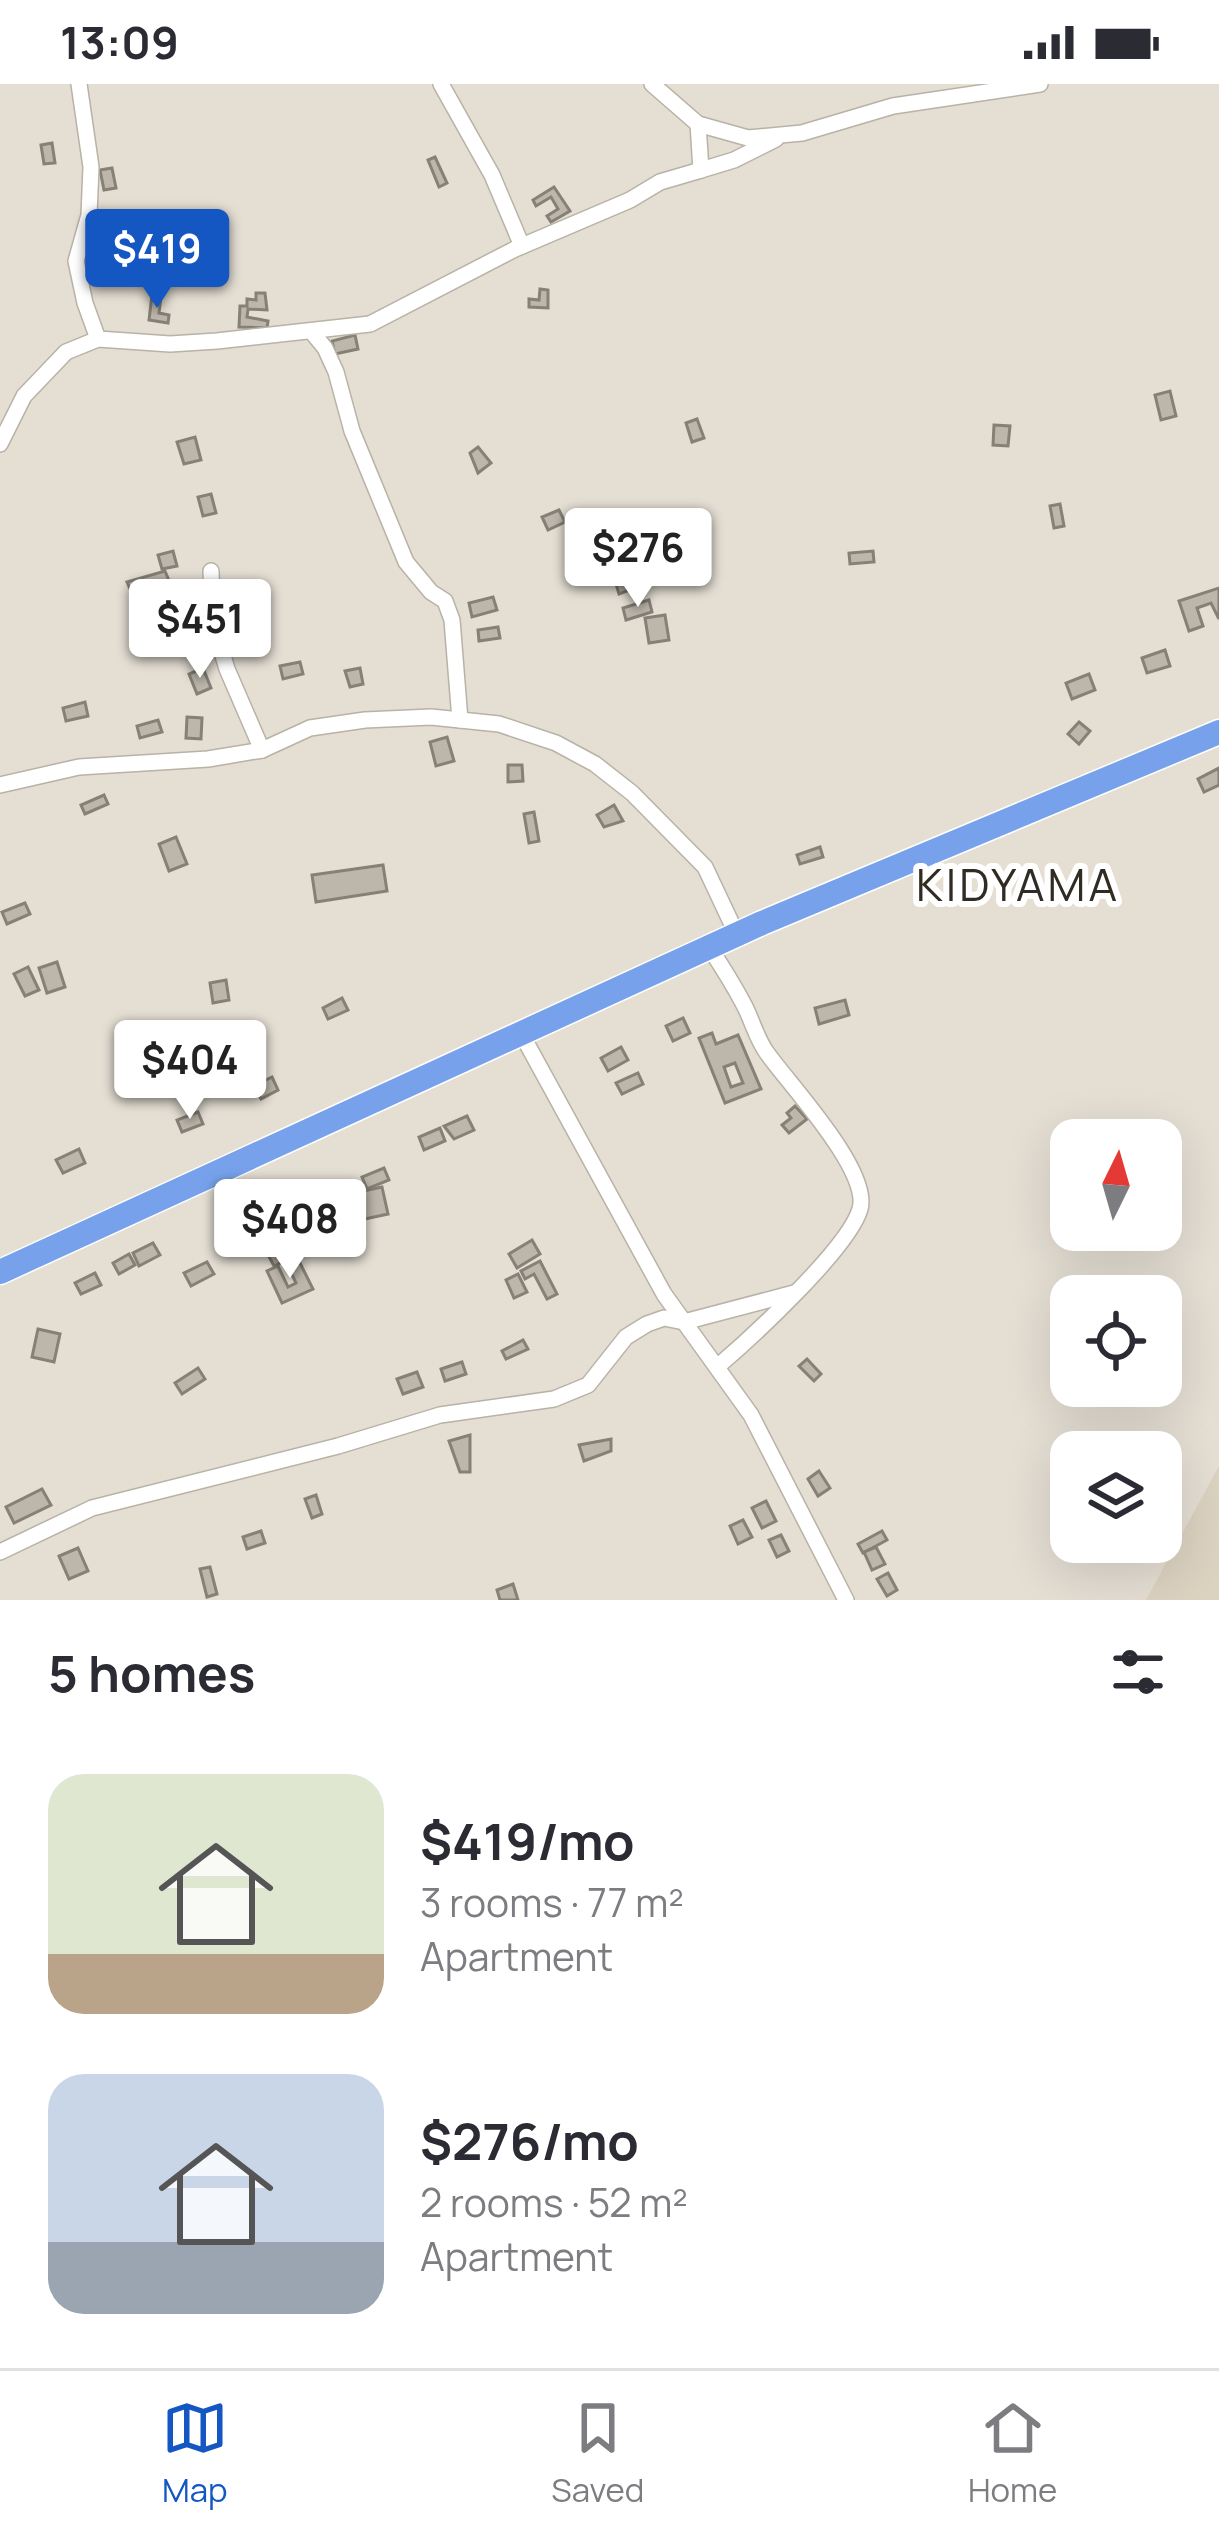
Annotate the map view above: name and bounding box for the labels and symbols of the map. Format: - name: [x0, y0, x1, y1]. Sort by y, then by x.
- pin: $419: [86, 209, 228, 311]
- pin: $276: [567, 508, 709, 610]
- pin: $451: [129, 579, 271, 681]
- district label: KIDYAMA: [916, 853, 1120, 915]
- pin: $404: [119, 1020, 261, 1122]
- north arrow: [1050, 1119, 1182, 1251]
- pin: $408: [219, 1179, 361, 1281]

